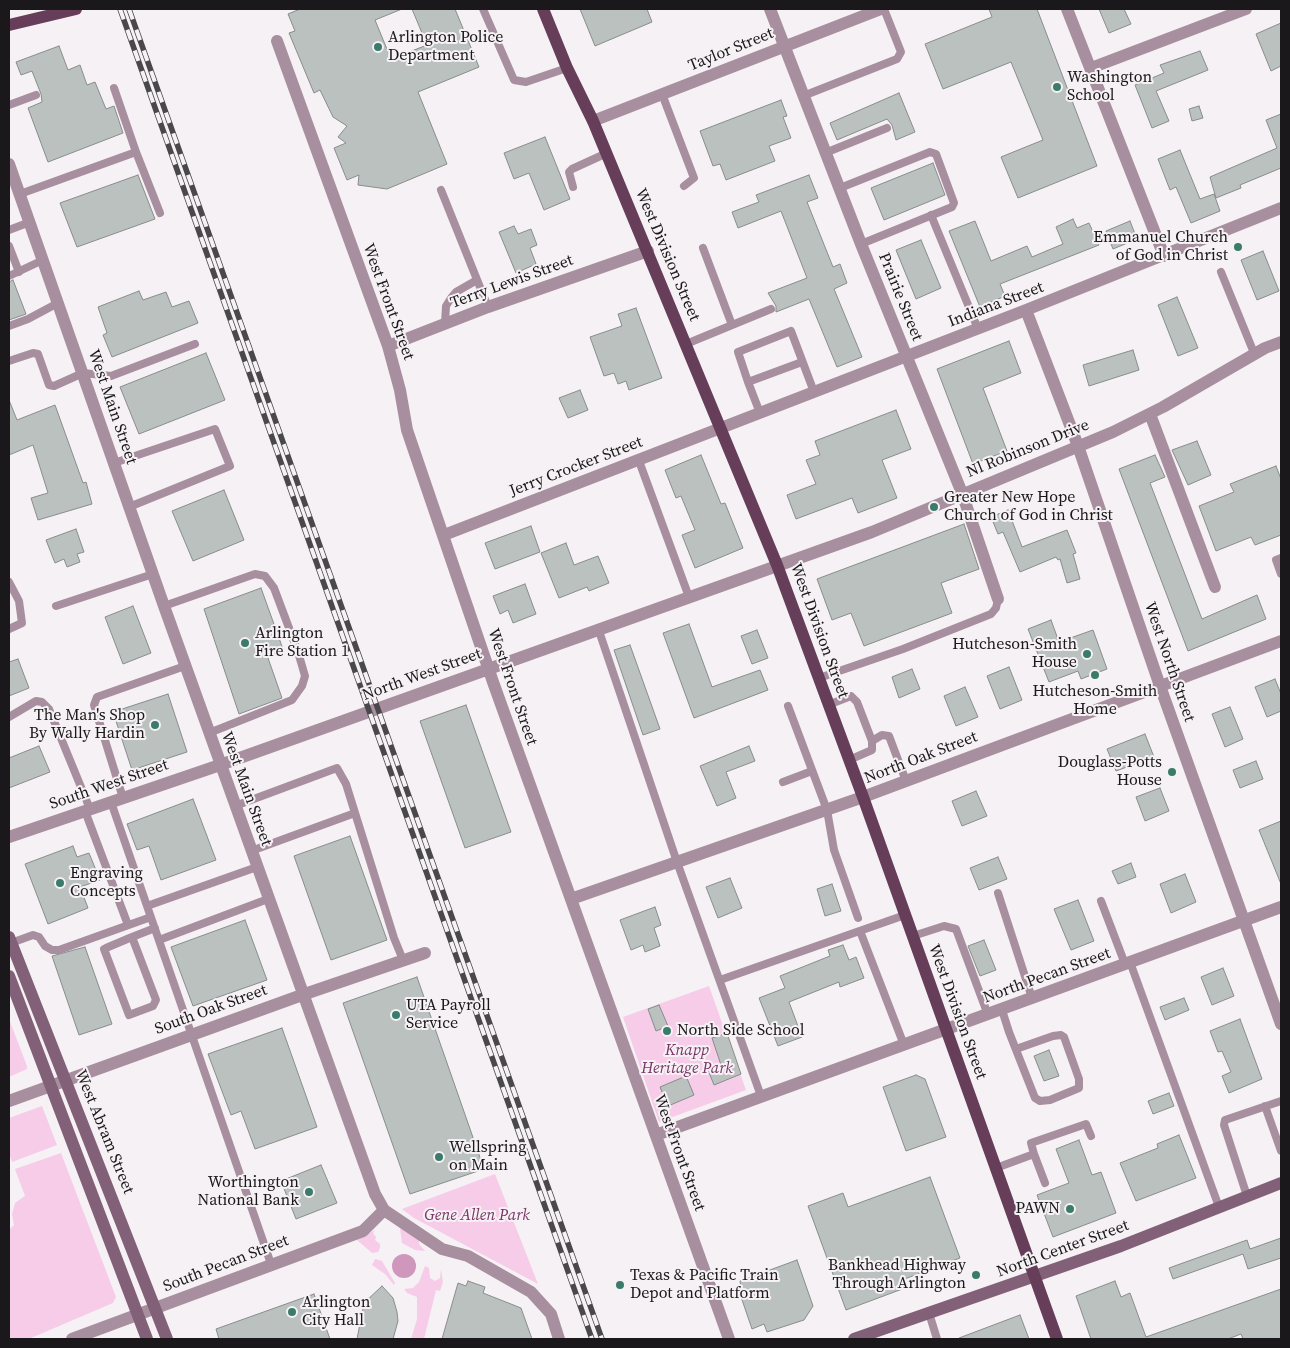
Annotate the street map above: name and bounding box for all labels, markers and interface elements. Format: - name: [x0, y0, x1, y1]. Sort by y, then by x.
- street label: Taylor Street: [686, 24, 776, 76]
- place label: Arlington Police Department: [388, 28, 503, 66]
- marker: Arlington Police Department: [372, 41, 384, 53]
- place label: Washington School: [1067, 68, 1152, 106]
- marker: Washington School: [1051, 81, 1063, 93]
- street label: West Division Street: [630, 186, 704, 324]
- place label: Emmanuel Church of God in Christ: [1093, 228, 1228, 266]
- street label: West Front Street: [358, 241, 418, 363]
- marker: Emmanuel Church of God in Christ: [1232, 241, 1244, 253]
- street label: Prairie Street: [874, 250, 926, 344]
- street label: Terry Lewis Street: [448, 251, 576, 313]
- street label: Indiana Street: [946, 278, 1046, 332]
- street label: West Main Street: [83, 347, 141, 467]
- street label: Nl Robinson Drive: [964, 416, 1092, 482]
- street label: Jerry Crocker Street: [507, 433, 645, 501]
- place label: Greater New Hope Church of God in Christ: [944, 488, 1113, 526]
- marker: Greater New Hope Church of God in Christ: [928, 501, 940, 513]
- street label: West Division Street: [786, 561, 852, 701]
- street label: West North Street: [1139, 599, 1199, 725]
- place label: Arlington Fire Station 1: [255, 624, 349, 662]
- street label: West Front Street: [483, 626, 541, 748]
- place label: Hutcheson-Smith House: [952, 635, 1077, 673]
- marker: Arlington Fire Station 1: [239, 637, 251, 649]
- street label: North West Street: [360, 644, 484, 706]
- marker: Hutcheson-Smith House: [1081, 648, 1093, 660]
- marker: Hutcheson-Smith Home: [1089, 669, 1101, 681]
- place label: Hutcheson-Smith Home: [1033, 682, 1157, 720]
- place label: The Man's Shop By Wally Hardin: [29, 706, 145, 744]
- marker: The Man's Shop By Wally Hardin: [149, 719, 161, 731]
- street label: North Oak Street: [862, 728, 980, 788]
- street label: West Main Street: [216, 729, 276, 849]
- place label: Douglass-Potts House: [1058, 753, 1162, 791]
- street label: South West Street: [47, 756, 171, 814]
- marker: Douglass-Potts House: [1166, 766, 1178, 778]
- place label: Engraving Concepts: [70, 864, 143, 902]
- marker: Engraving Concepts: [54, 877, 66, 889]
- street label: West Division Street: [924, 942, 990, 1082]
- street label: North Pecan Street: [981, 944, 1113, 1008]
- street label: South Oak Street: [152, 981, 270, 1039]
- place label: UTA Payroll Service: [406, 996, 491, 1034]
- marker: UTA Payroll Service: [390, 1009, 402, 1021]
- place label: North Side School: [677, 1021, 805, 1041]
- marker: North Side School: [661, 1025, 673, 1037]
- park label: Knapp Heritage Park: [641, 1041, 733, 1079]
- street label: West Abram Street: [70, 1067, 138, 1197]
- street label: West Front Street: [649, 1092, 709, 1214]
- place label: Wellspring on Main: [449, 1138, 526, 1176]
- marker: Wellspring on Main: [433, 1151, 445, 1163]
- place label: Worthington National Bank: [198, 1173, 299, 1211]
- marker: Worthington National Bank: [303, 1186, 315, 1198]
- place label: PAWN: [1016, 1199, 1060, 1219]
- marker: PAWN: [1064, 1203, 1076, 1215]
- park label: Gene Allen Park: [424, 1206, 530, 1226]
- street label: North Center Street: [994, 1216, 1132, 1282]
- street label: South Pecan Street: [161, 1231, 291, 1297]
- place label: Bankhead Highway Through Arlington: [828, 1256, 966, 1294]
- place label: Texas & Pacific Train Depot and Platform: [630, 1266, 779, 1304]
- marker: Bankhead Highway Through Arlington: [970, 1269, 982, 1281]
- marker: Texas & Pacific Train Depot and Platform: [614, 1279, 626, 1291]
- place label: Arlington City Hall: [302, 1293, 370, 1331]
- marker: Arlington City Hall: [286, 1306, 298, 1318]

